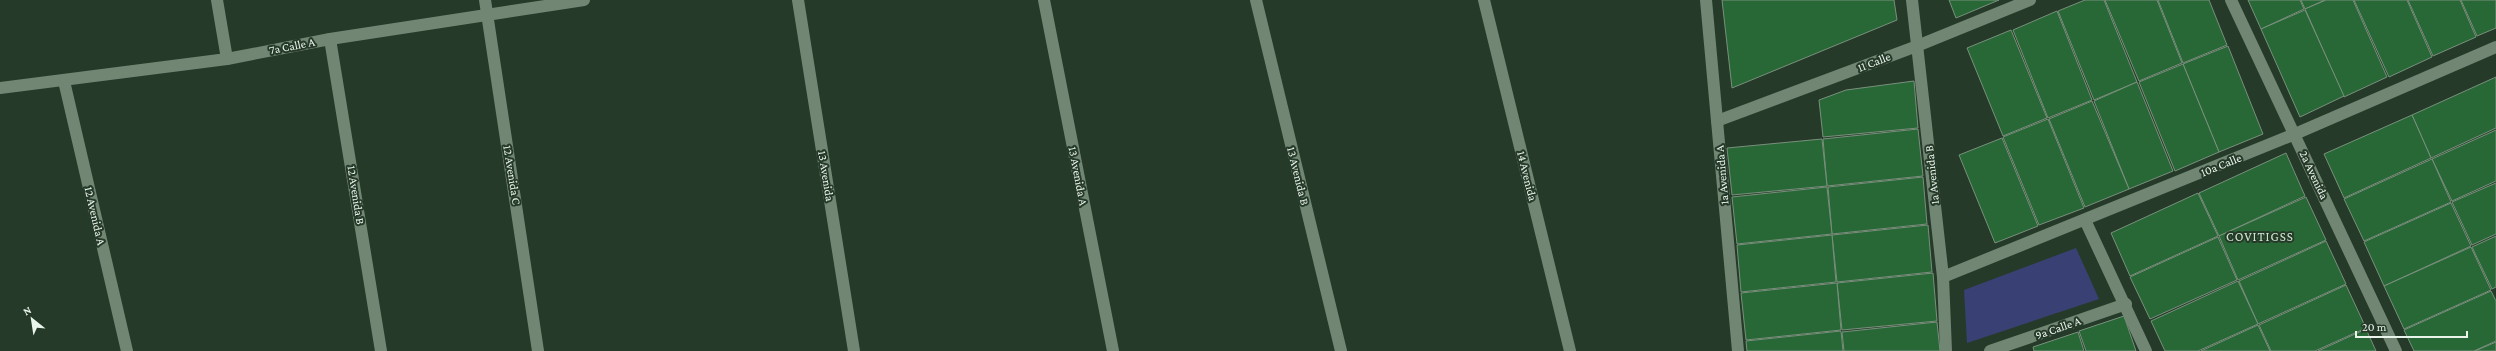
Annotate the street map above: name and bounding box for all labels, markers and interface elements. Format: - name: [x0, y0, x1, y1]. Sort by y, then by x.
- street label: 7a Calle A: [268, 35, 316, 57]
- street label: 11 Calle: [1855, 49, 1893, 75]
- street label: 12 Avenida C: [500, 144, 524, 206]
- street label: 1a Avenida B: [1922, 144, 1942, 205]
- street label: 13 Avenida A: [1065, 145, 1091, 207]
- street label: 13 Avenida B: [1284, 145, 1312, 207]
- street label: 1a Avenida A: [1712, 145, 1732, 205]
- street label: 2a Avenida: [2297, 148, 2332, 202]
- street label: 13 Avenida: [815, 150, 837, 203]
- street label: 14 Avenida: [1514, 150, 1540, 203]
- street label: 10a Calle: [2199, 151, 2243, 179]
- street label: 12 Avenida B: [344, 165, 368, 226]
- street label: 12 Avenida A: [81, 185, 109, 247]
- district label: COVITIGSS: [2226, 229, 2294, 244]
- north arrow: [12, 299, 52, 339]
- text: N: [21, 303, 34, 317]
- scale bar: [2356, 313, 2467, 339]
- street label: 9a Calle A: [2033, 314, 2083, 342]
- text: 20 m: [2362, 320, 2387, 334]

